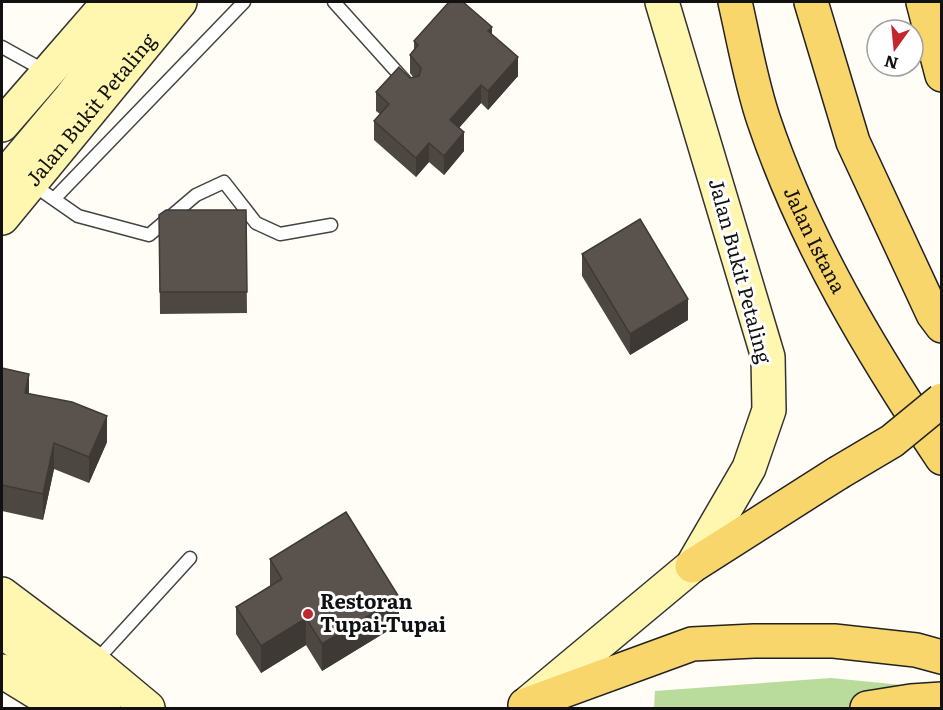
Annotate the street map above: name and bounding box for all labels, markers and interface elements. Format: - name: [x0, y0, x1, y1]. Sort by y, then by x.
- north arrow: [865, 18, 925, 78]
- street label: Jalan Bukit Petaling: [17, 25, 162, 192]
- text: N: [881, 50, 900, 77]
- street label: Jalan Bukit Petaling: [703, 175, 781, 367]
- street label: Jalan Istana: [778, 181, 855, 298]
- place label: Restoran Tupai-Tupai: [320, 585, 446, 638]
- marker: Restoran Tupai-Tupai: [301, 607, 315, 621]

